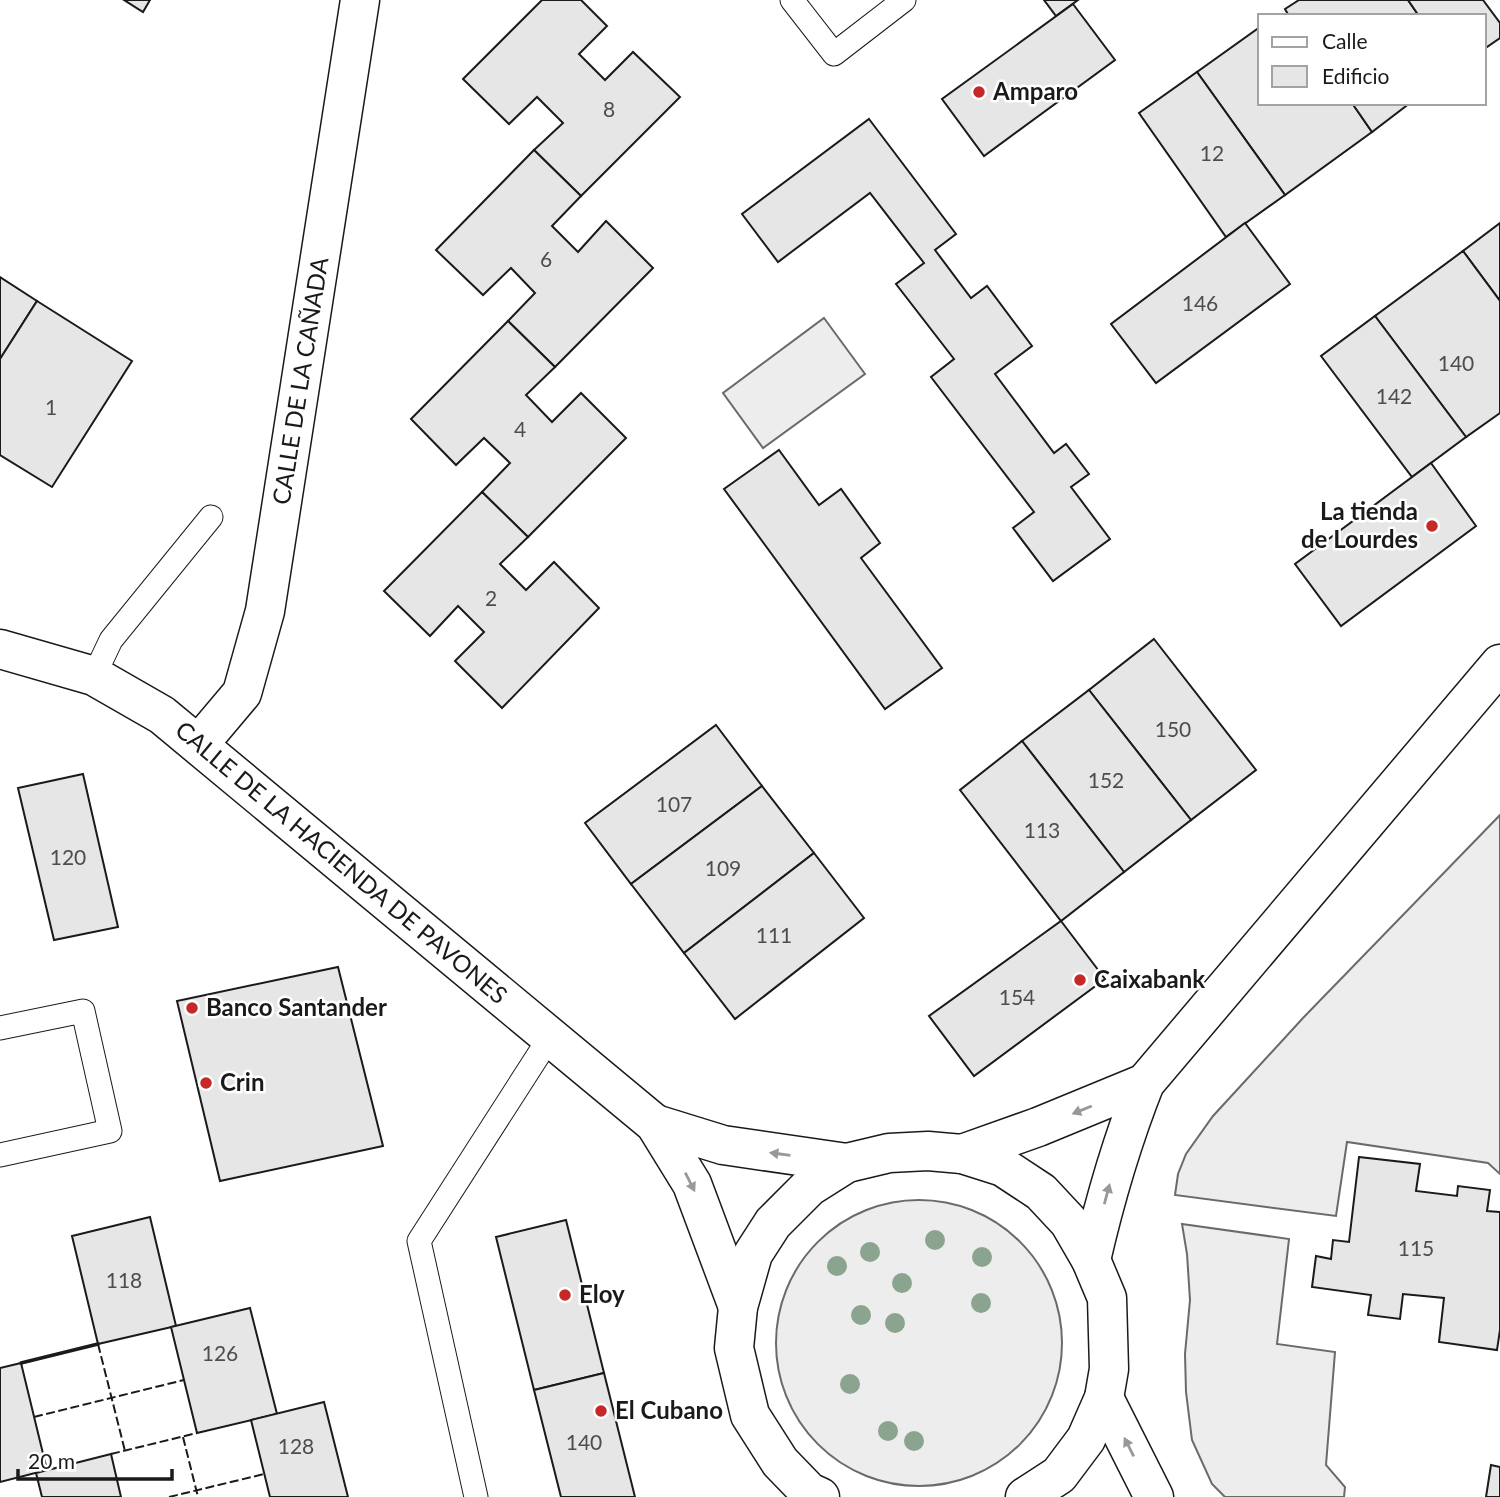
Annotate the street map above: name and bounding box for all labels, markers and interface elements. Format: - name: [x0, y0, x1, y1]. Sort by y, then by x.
- legend: [1258, 14, 1486, 105]
- text: Calle: [1322, 28, 1367, 53]
- text: Edificio: [1322, 63, 1390, 88]
- place label: Amparo: [992, 76, 1078, 105]
- marker: Amparo: [971, 84, 987, 100]
- house number: 8: [603, 96, 615, 121]
- house number: 12: [1200, 140, 1224, 165]
- house number: 6: [540, 246, 552, 271]
- street label: CALLE DE LA CAÑADA: [266, 254, 334, 506]
- house number: 146: [1182, 290, 1218, 315]
- house number: 140: [1438, 350, 1474, 375]
- house number: 142: [1376, 383, 1412, 408]
- house number: 1: [45, 394, 57, 419]
- house number: 4: [514, 416, 526, 441]
- place label: La tienda de Lourdes: [1301, 496, 1418, 553]
- marker: La tienda de Lourdes: [1424, 518, 1440, 534]
- house number: 2: [485, 585, 497, 610]
- street label: CALLE DE LA HACIENDA DE PAVONES: [170, 714, 514, 1009]
- house number: 150: [1155, 716, 1191, 741]
- house number: 152: [1088, 767, 1124, 792]
- house number: 107: [656, 791, 692, 816]
- house number: 113: [1024, 817, 1060, 842]
- house number: 120: [50, 844, 86, 869]
- house number: 109: [705, 855, 741, 880]
- house number: 111: [756, 922, 792, 947]
- place label: Caixabank: [1094, 964, 1205, 993]
- marker: Caixabank: [1072, 972, 1088, 988]
- house number: 154: [999, 984, 1035, 1009]
- place label: Banco Santander: [206, 992, 387, 1021]
- marker: Banco Santander: [184, 1000, 200, 1016]
- place label: Crin: [220, 1067, 264, 1096]
- marker: Crin: [198, 1075, 214, 1091]
- one-way arrow: [1072, 1104, 1093, 1115]
- one-way arrow: [769, 1148, 791, 1159]
- one-way arrow: [684, 1172, 695, 1192]
- one-way arrow: [1102, 1183, 1113, 1205]
- house number: 115: [1398, 1235, 1434, 1260]
- house number: 118: [106, 1267, 142, 1292]
- place label: Eloy: [579, 1279, 625, 1308]
- marker: Eloy: [557, 1287, 573, 1303]
- house number: 126: [202, 1340, 238, 1365]
- place label: El Cubano: [615, 1395, 723, 1424]
- marker: El Cubano: [593, 1403, 609, 1419]
- house number: 140: [566, 1429, 602, 1454]
- house number: 128: [278, 1433, 314, 1458]
- one-way arrow: [1123, 1437, 1135, 1457]
- scale bar: [18, 1438, 172, 1482]
- text: 20 m: [28, 1448, 75, 1473]

